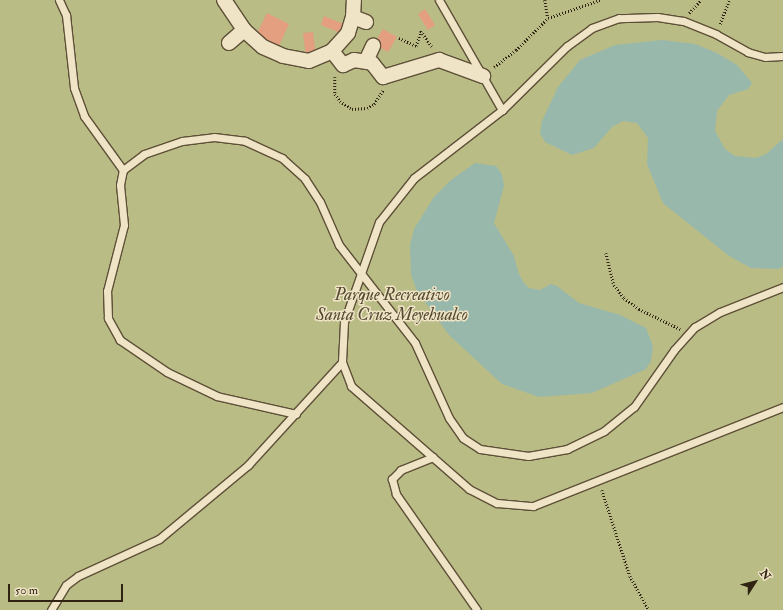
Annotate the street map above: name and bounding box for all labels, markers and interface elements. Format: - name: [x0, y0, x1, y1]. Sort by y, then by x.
- park label: Parque Recreativo Santa Cruz Meyehualco: [316, 285, 468, 325]
- north arrow: [735, 562, 775, 602]
- text: N: [757, 567, 773, 582]
- scale bar: [10, 576, 125, 602]
- text: 50 m: [15, 583, 38, 598]

